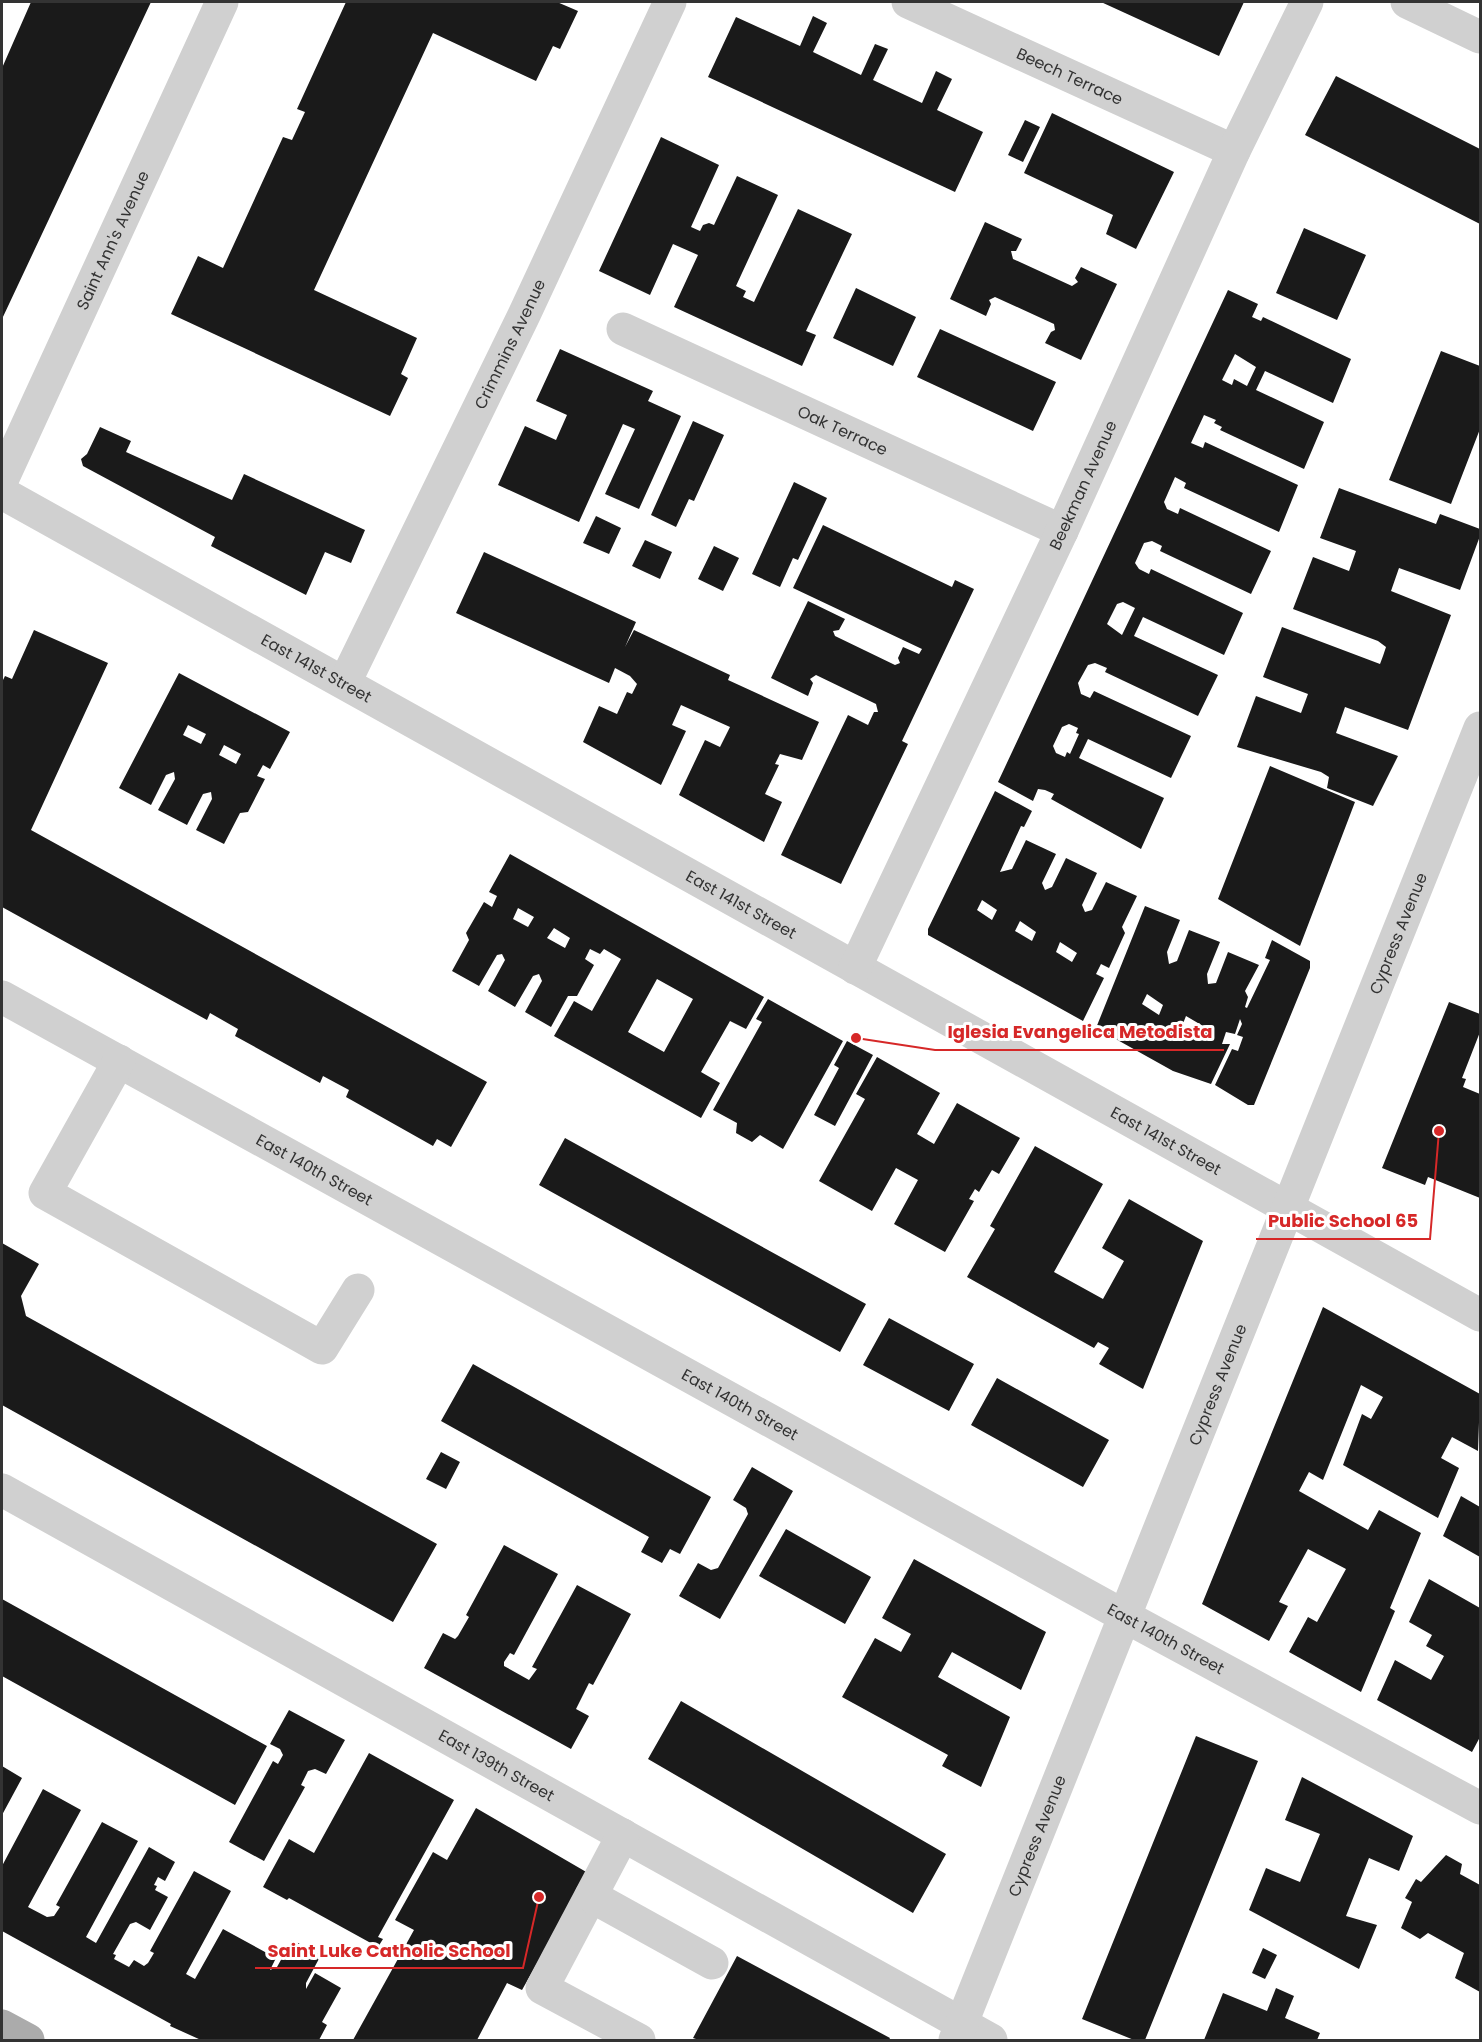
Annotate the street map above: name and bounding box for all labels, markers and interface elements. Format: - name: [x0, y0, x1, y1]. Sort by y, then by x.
- street label: Beech Terrace: [1013, 42, 1127, 111]
- street label: Saint Ann's Avenue: [71, 167, 155, 314]
- street label: Crimmins Avenue: [469, 275, 551, 413]
- street label: Oak Terrace: [794, 400, 892, 461]
- street label: Beekman Avenue: [1044, 417, 1123, 554]
- street label: East 141st Street: [257, 628, 376, 708]
- street label: East 141st Street: [682, 865, 801, 945]
- street label: Cypress Avenue: [1364, 869, 1433, 998]
- callout: Iglesia Evangelica Metodista: [935, 1014, 1224, 1050]
- text: Iglesia Evangelica Metodista: [947, 1019, 1213, 1044]
- street label: East 141st Street: [1106, 1101, 1225, 1181]
- street label: East 140th Street: [252, 1128, 377, 1211]
- callout: Public School 65: [1256, 1203, 1430, 1239]
- text: Public School 65: [1268, 1208, 1418, 1233]
- street label: Cypress Avenue: [1183, 1320, 1252, 1449]
- street label: East 140th Street: [677, 1363, 803, 1446]
- street label: East 140th Street: [1103, 1598, 1228, 1680]
- street label: East 139th Street: [434, 1724, 559, 1807]
- street label: Cypress Avenue: [1003, 1772, 1072, 1900]
- callout: Saint Luke Catholic School: [255, 1932, 523, 1968]
- text: Saint Luke Catholic School: [267, 1938, 511, 1963]

